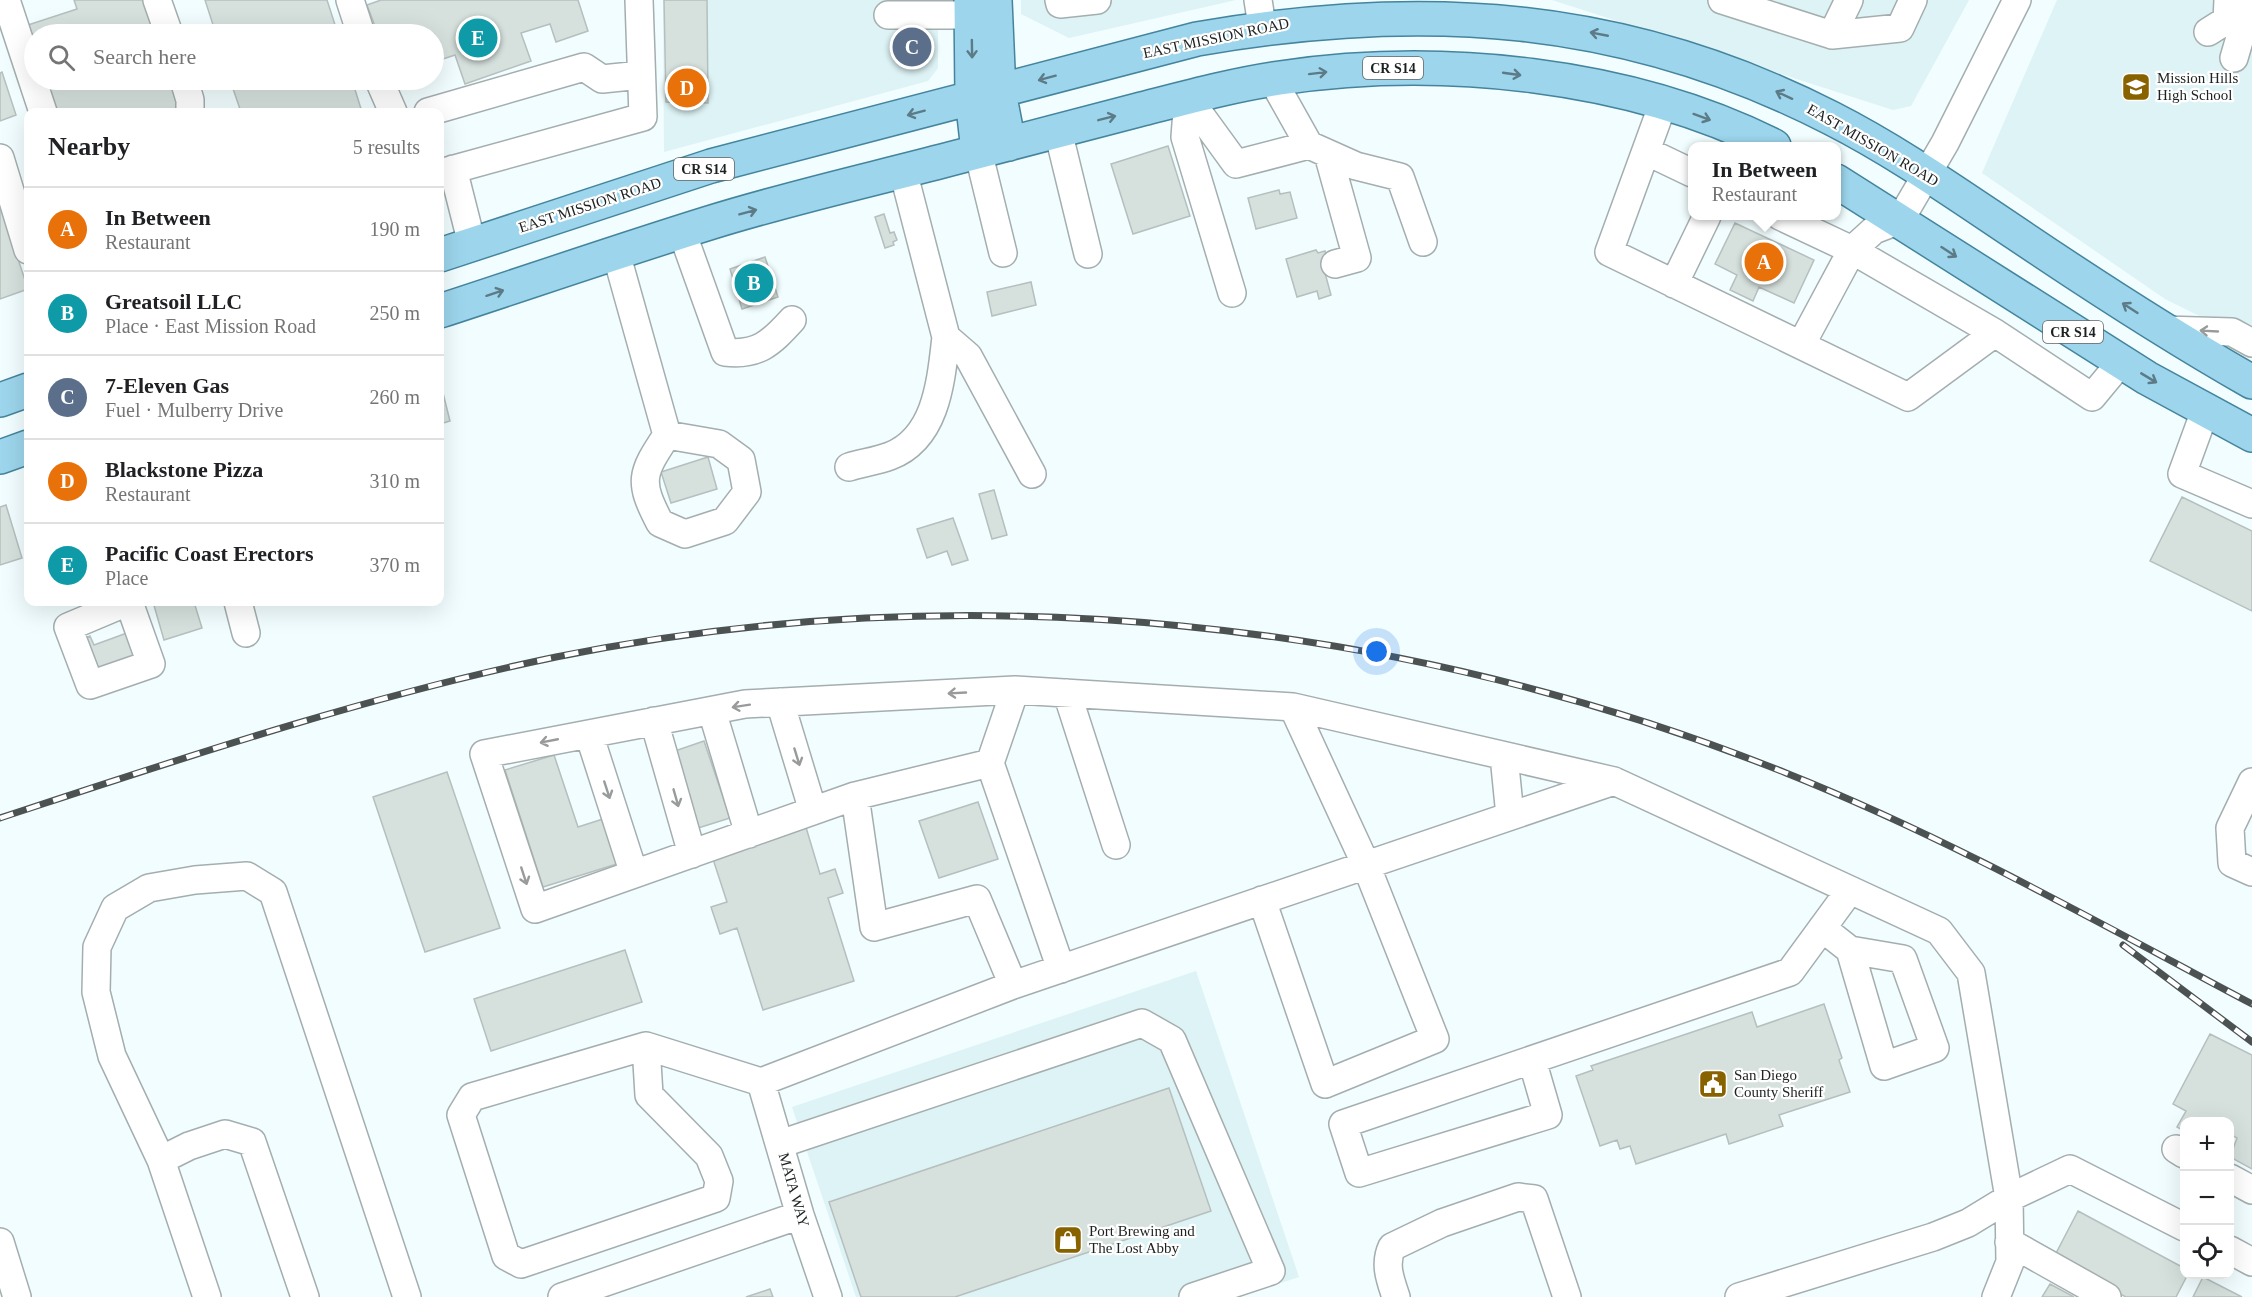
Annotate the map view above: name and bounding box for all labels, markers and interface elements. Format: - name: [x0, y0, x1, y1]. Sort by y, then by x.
- pin: E: [458, 15, 498, 60]
- street label: EAST MISSION ROAD: [1142, 15, 1291, 61]
- search box: [24, 24, 444, 90]
- pin: C: [892, 24, 932, 70]
- one-way arrow: [1590, 28, 1610, 39]
- one-way arrow: [966, 38, 978, 58]
- icon: search: [45, 41, 78, 74]
- text: Search here: [93, 44, 196, 69]
- road number: CR S14: [1363, 57, 1423, 79]
- pin: D: [668, 66, 706, 110]
- one-way arrow: [1307, 67, 1327, 78]
- one-way arrow: [1502, 69, 1522, 80]
- place label: Mission Hills High School: [2157, 70, 2238, 103]
- school or university icon: Mission Hills High School: [2120, 71, 2152, 103]
- one-way arrow: [1038, 73, 1057, 84]
- one-way arrow: [1776, 89, 1794, 101]
- street label: EAST MISSION ROAD: [1805, 101, 1942, 189]
- one-way arrow: [907, 107, 926, 119]
- one-way arrow: [1097, 112, 1116, 124]
- one-way arrow: [1692, 112, 1711, 123]
- text: Nearby: [48, 132, 130, 161]
- text: 5 results: [353, 136, 420, 158]
- popup: [1688, 142, 1841, 220]
- text: In Between: [1712, 157, 1817, 182]
- road number: CR S14: [674, 158, 734, 180]
- street label: EAST MISSION ROAD: [517, 174, 663, 236]
- text: Restaurant: [1712, 183, 1797, 205]
- text: In Between: [105, 205, 211, 230]
- one-way arrow: [738, 206, 757, 217]
- text: A: [60, 218, 75, 240]
- text: 190 m: [369, 218, 420, 240]
- text: Restaurant: [105, 231, 191, 253]
- pin: A: [1744, 240, 1784, 284]
- one-way arrow: [1940, 246, 1957, 258]
- pin: B: [734, 260, 774, 306]
- one-way arrow: [485, 287, 504, 298]
- text: Greatsoil LLC: [105, 289, 242, 314]
- text: B: [61, 302, 74, 324]
- text: 250 m: [369, 302, 420, 324]
- one-way arrow: [2122, 302, 2139, 314]
- text: Place · East Mission Road: [105, 315, 316, 337]
- road number: CR S14: [2043, 321, 2103, 343]
- one-way arrow: [2200, 325, 2220, 336]
- text: 7-Eleven Gas: [105, 373, 229, 398]
- one-way arrow: [2140, 373, 2157, 385]
- text: C: [60, 386, 75, 408]
- text: 260 m: [369, 386, 420, 408]
- text: Fuel · Mulberry Drive: [105, 399, 283, 421]
- text: Blackstone Pizza: [105, 457, 263, 482]
- text: D: [60, 470, 75, 492]
- text: 310 m: [369, 470, 420, 492]
- text: Restaurant: [105, 483, 191, 505]
- text: Pacific Coast Erectors: [105, 541, 314, 566]
- text: E: [61, 554, 74, 576]
- text: 370 m: [369, 554, 420, 576]
- text: Place: [105, 567, 148, 589]
- your location: [1362, 637, 1391, 666]
- one-way arrow: [947, 688, 967, 699]
- one-way arrow: [732, 700, 751, 711]
- one-way arrow: [540, 736, 560, 747]
- one-way arrow: [792, 747, 803, 766]
- one-way arrow: [602, 780, 613, 799]
- one-way arrow: [671, 788, 682, 807]
- one-way arrow: [519, 866, 530, 885]
- place label: San Diego County Sheriff: [1734, 1067, 1823, 1100]
- public building icon: San Diego County Sheriff: [1697, 1068, 1729, 1100]
- map controls: [2180, 1117, 2234, 1279]
- button: +: [2180, 1117, 2234, 1171]
- street label: MATA WAY: [776, 1151, 812, 1229]
- button: −: [2180, 1171, 2234, 1225]
- place label: Port Brewing and The Lost Abby: [1089, 1223, 1195, 1256]
- shop icon: Port Brewing and The Lost Abby: [1052, 1224, 1084, 1256]
- button: locate: [2180, 1225, 2234, 1279]

